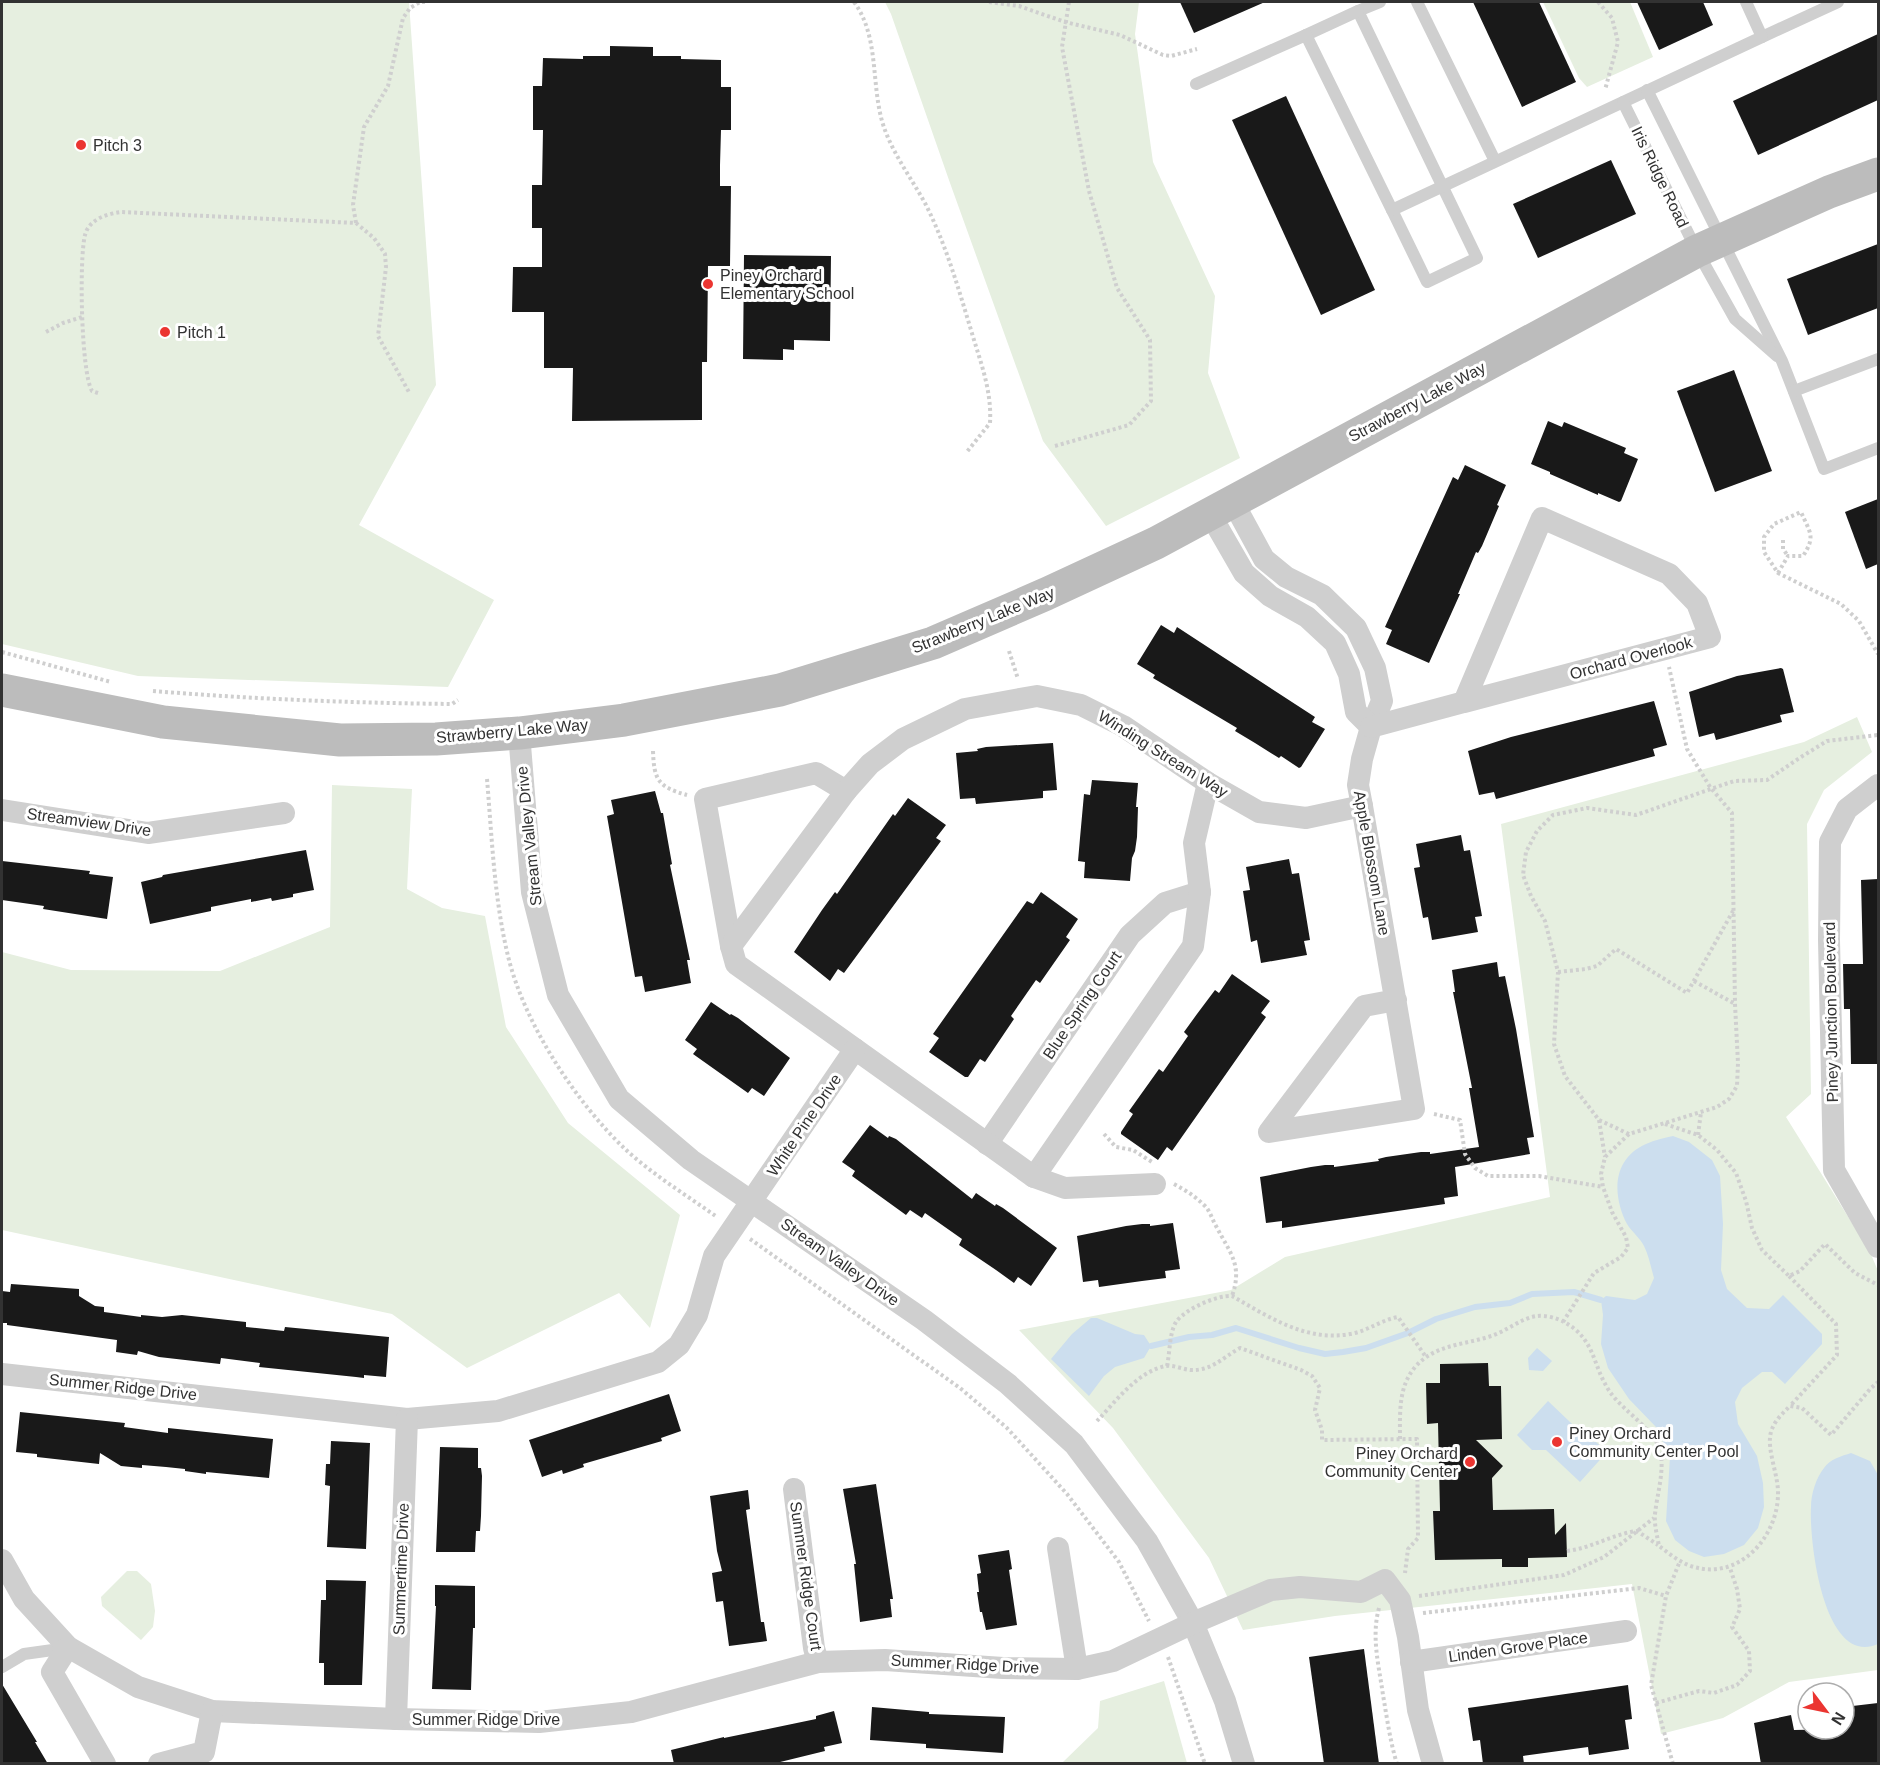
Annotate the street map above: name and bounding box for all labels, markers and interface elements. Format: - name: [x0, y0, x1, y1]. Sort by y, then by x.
- street label: Iris Ridge Road: [1628, 124, 1692, 230]
- place label: Pitch 3: [93, 137, 142, 154]
- marker: Pitch 3: [74, 138, 88, 152]
- place label: Piney Orchard Elementary School: [720, 267, 854, 302]
- marker: Piney Orchard Elementary School: [701, 277, 715, 291]
- place label: Pitch 1: [177, 324, 226, 341]
- marker: Pitch 1: [158, 325, 172, 339]
- street label: Strawberry Lake Way: [1346, 359, 1488, 445]
- street label: Strawberry Lake Way: [909, 584, 1057, 656]
- street label: Orchard Overlook: [1568, 633, 1695, 683]
- street label: Winding Stream Way: [1095, 707, 1231, 801]
- street label: Strawberry Lake Way: [435, 716, 589, 746]
- street label: Stream Valley Drive: [513, 765, 545, 907]
- street label: Apple Blossom Lane: [1351, 789, 1393, 937]
- street label: Streamview Drive: [26, 805, 152, 839]
- street label: Piney Junction Boulevard: [1821, 922, 1841, 1102]
- street label: Blue Spring Court: [1040, 947, 1125, 1062]
- street label: White Pine Drive: [764, 1071, 844, 1179]
- street label: Stream Valley Drive: [778, 1215, 902, 1309]
- street label: Summer Ridge Drive: [48, 1371, 198, 1403]
- place label: Piney Orchard Community Center Pool: [1569, 1425, 1739, 1460]
- marker: Piney Orchard Community Center Pool: [1550, 1435, 1564, 1449]
- place label: Piney Orchard Community Center: [1325, 1445, 1459, 1480]
- marker: Piney Orchard Community Center: [1463, 1455, 1477, 1469]
- street label: Summer Ridge Court: [787, 1500, 825, 1652]
- street label: Summertime Drive: [390, 1502, 412, 1635]
- street label: Linden Grove Place: [1447, 1629, 1589, 1665]
- street label: Summer Ridge Drive: [890, 1652, 1040, 1676]
- north arrow: [1796, 1681, 1856, 1741]
- text: N: [1828, 1709, 1849, 1728]
- street label: Summer Ridge Drive: [412, 1711, 560, 1728]

